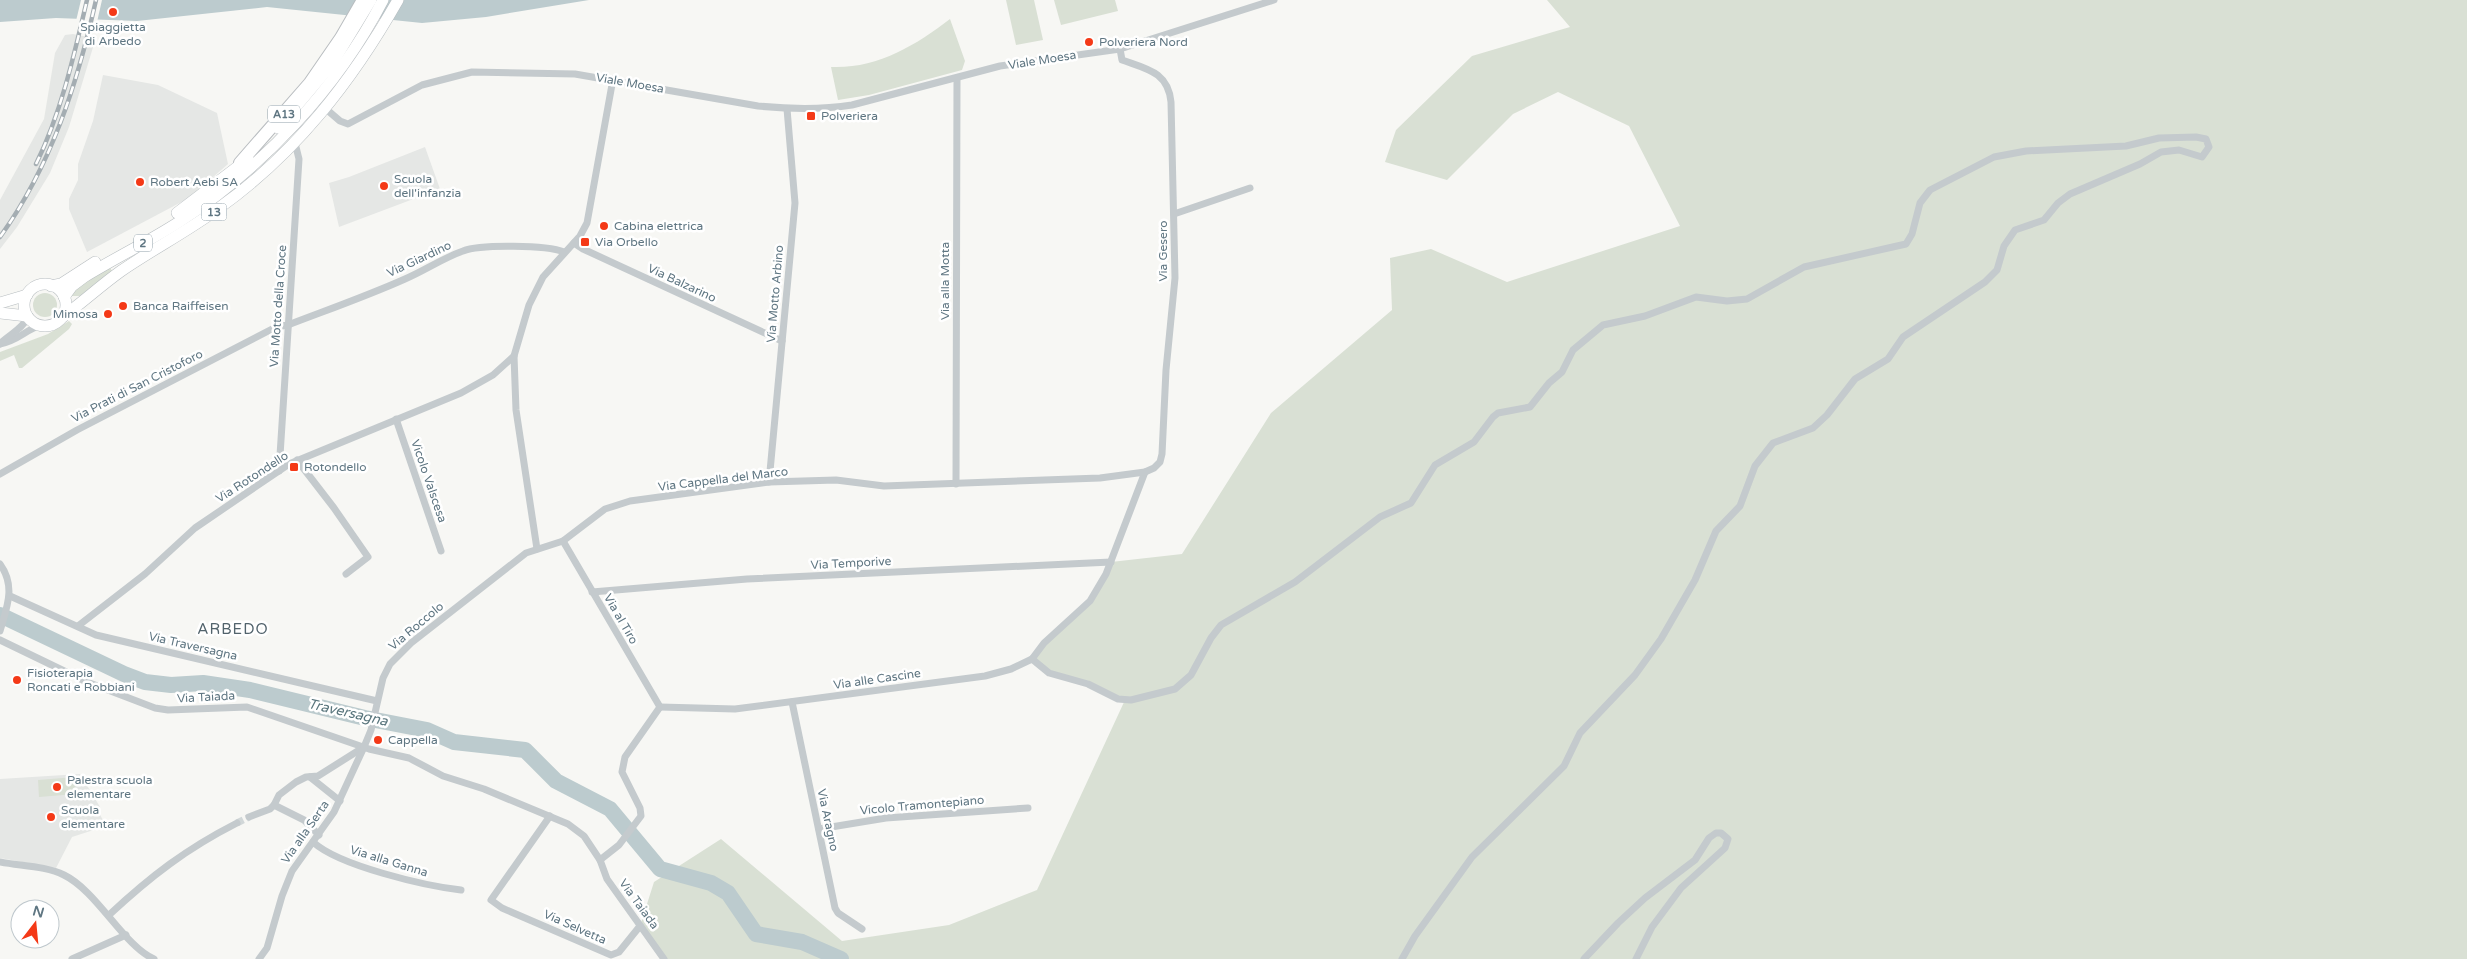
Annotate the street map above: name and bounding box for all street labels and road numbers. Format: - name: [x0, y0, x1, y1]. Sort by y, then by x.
- street label: Viale Moesa: [1007, 48, 1077, 72]
- street label: Viale Moesa: [595, 70, 665, 96]
- road number: A13: [268, 106, 300, 122]
- road number: 13: [202, 203, 226, 220]
- street label: Via Gesero: [1156, 220, 1170, 282]
- road number: 2: [134, 234, 152, 252]
- street label: Via Giardino: [385, 238, 453, 280]
- street label: Via alla Motta: [938, 242, 952, 320]
- street label: Via Motto della Croce: [267, 244, 289, 368]
- street label: Via Motto Arbino: [764, 245, 786, 343]
- street label: Via Balzarino: [645, 261, 719, 305]
- street label: Via Prati di San Cristoforo: [69, 347, 205, 425]
- street label: Vicolo Valscesa: [408, 438, 450, 524]
- street label: Via Rotondello: [213, 448, 291, 506]
- street label: Via Cappella del Marco: [657, 464, 789, 494]
- street label: Via Temporive: [810, 554, 892, 572]
- street label: Via al Tiro: [601, 591, 641, 647]
- street label: Via Roccolo: [386, 599, 446, 653]
- street label: Via Traversagna: [147, 629, 239, 663]
- street label: Via alle Cascine: [832, 666, 922, 692]
- street label: Via Taiada: [177, 688, 235, 706]
- street label: Via Aragno: [815, 788, 841, 852]
- street label: Vicolo Tramontepiano: [859, 793, 985, 817]
- street label: Via alla Serta: [278, 798, 332, 866]
- street label: Via alla Ganna: [348, 842, 430, 880]
- street label: Via Taiada: [616, 876, 662, 932]
- street label: Via Selvetta: [541, 907, 609, 947]

